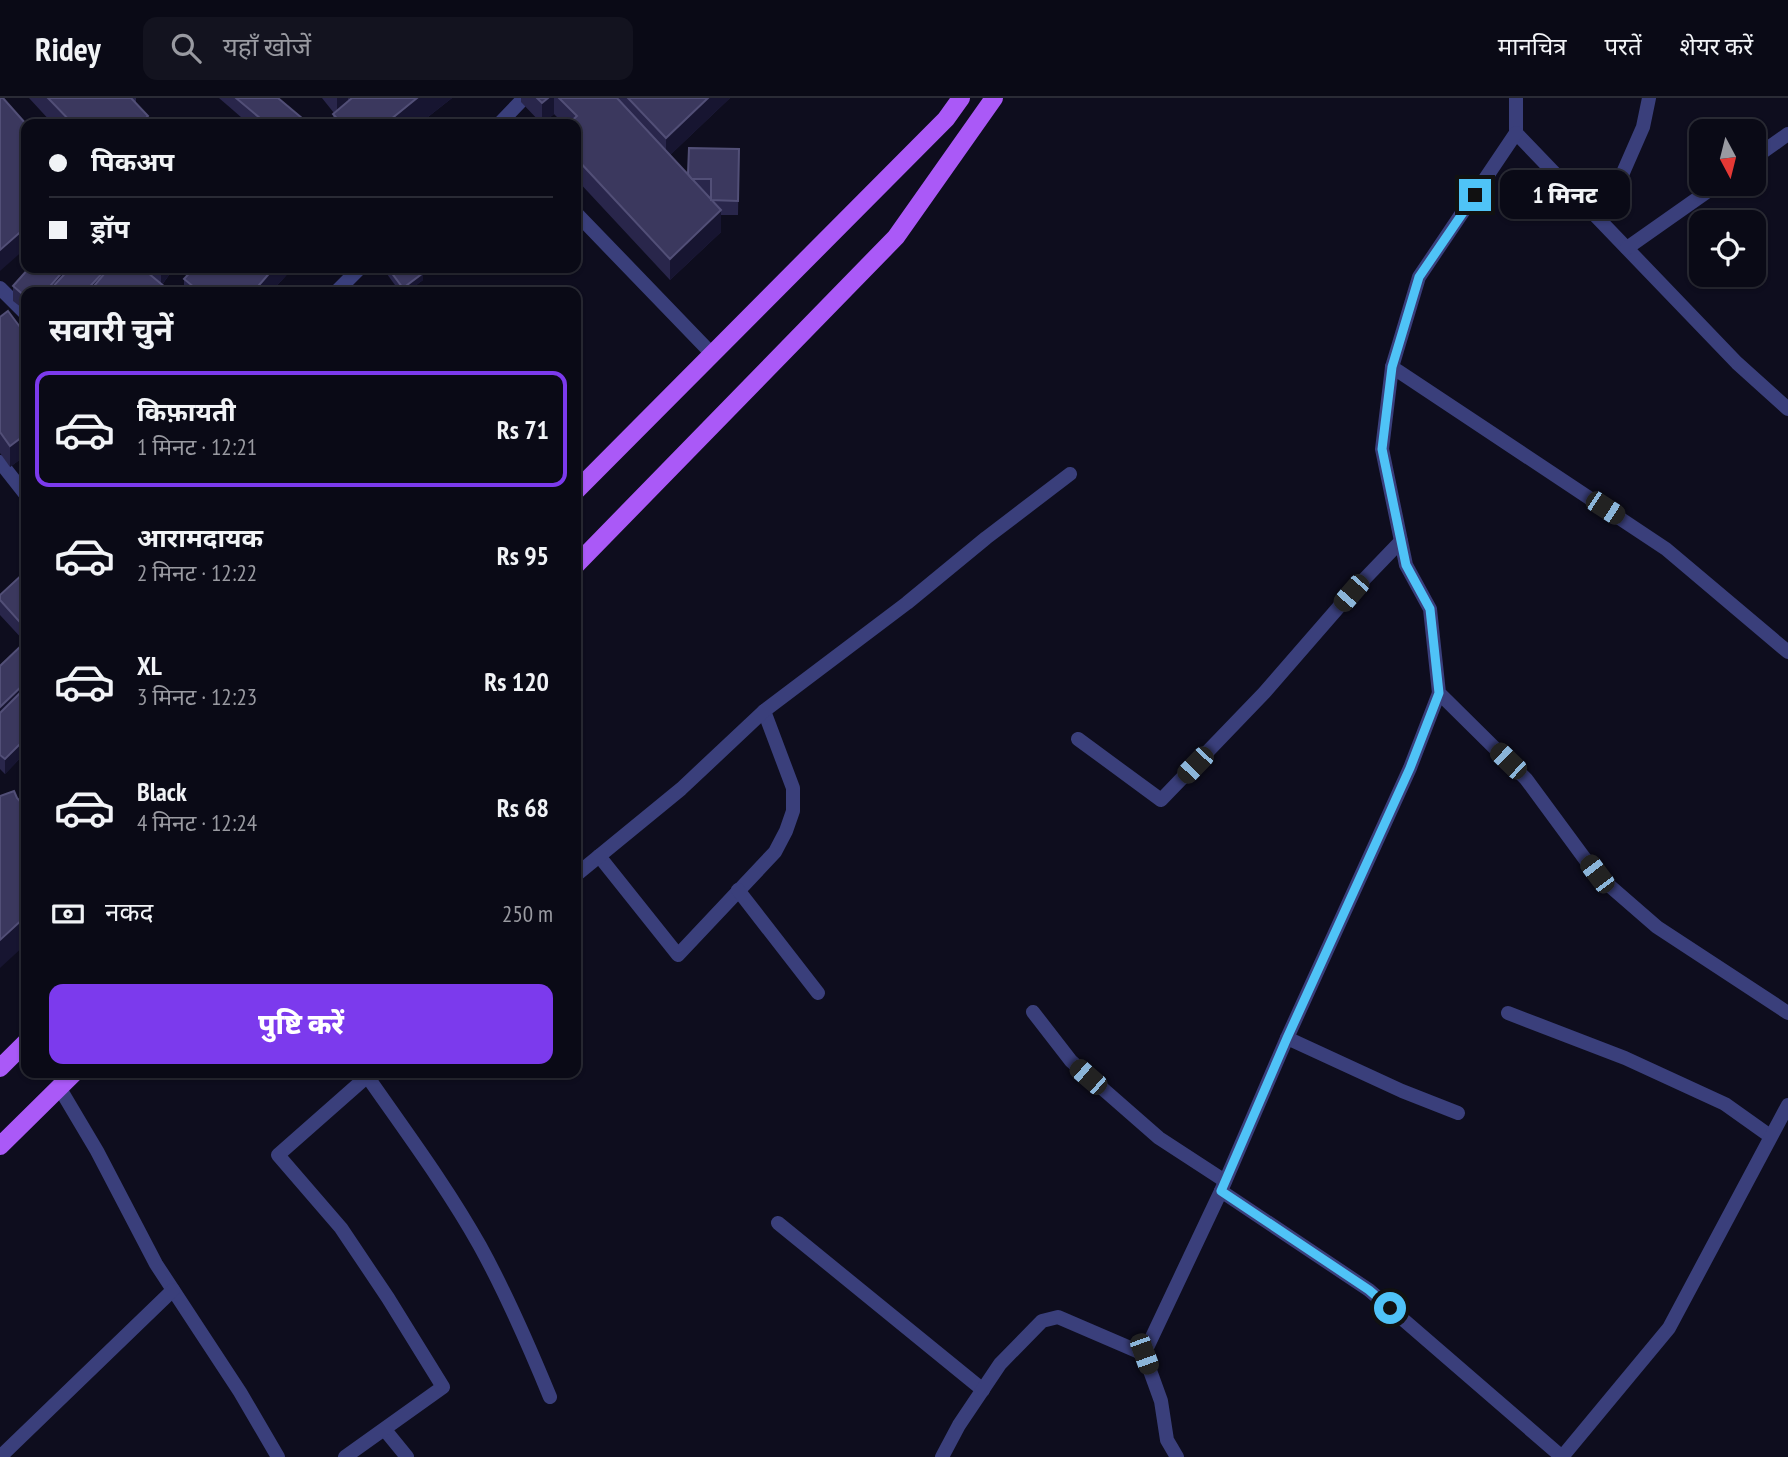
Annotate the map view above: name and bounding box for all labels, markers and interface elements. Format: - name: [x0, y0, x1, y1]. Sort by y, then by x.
- search box: [143, 17, 633, 80]
- text: Ridey: [35, 27, 101, 70]
- icon: search: [167, 29, 205, 67]
- text: यहाँ खोजें: [223, 30, 311, 63]
- text: मानचित्र: [1498, 31, 1566, 62]
- text: परतें: [1604, 31, 1642, 62]
- text: शेयर करें: [1680, 31, 1753, 62]
- north arrow: [1689, 119, 1766, 196]
- map controls: [1689, 119, 1766, 287]
- text: पिकअप: [91, 145, 174, 178]
- callout: 1 मिनट: [1500, 170, 1629, 220]
- route end: [1459, 179, 1491, 211]
- text: 1 मिनट: [1532, 180, 1598, 209]
- button: locate: [1689, 210, 1766, 287]
- text: ड्रॉप: [91, 212, 129, 245]
- text: सवारी चुनें: [49, 308, 173, 350]
- text: किफ़ायती: [137, 395, 236, 428]
- icon: car: [53, 398, 116, 461]
- text: Rs 71: [497, 413, 549, 446]
- text: 1 मिनट · 12:21: [137, 432, 257, 461]
- car: [1582, 488, 1629, 528]
- text: आरामदायक: [137, 521, 263, 554]
- icon: car: [53, 524, 116, 587]
- text: Rs 95: [497, 539, 549, 572]
- text: 2 मिनट · 12:22: [137, 558, 257, 587]
- car: [1330, 570, 1373, 616]
- text: XL: [137, 649, 162, 682]
- icon: car: [53, 650, 116, 713]
- text: Rs 120: [484, 665, 549, 698]
- text: 3 मिनट · 12:23: [137, 682, 257, 711]
- car: [1486, 739, 1531, 783]
- car: [1173, 743, 1218, 787]
- text: Black: [137, 775, 187, 808]
- icon: car: [53, 776, 116, 839]
- text: Rs 68: [497, 791, 549, 824]
- text: 4 मिनट · 12:24: [137, 808, 257, 837]
- car: [1576, 851, 1619, 897]
- icon: cash: [49, 895, 87, 933]
- text: नकद: [105, 895, 153, 928]
- text: 250 m: [502, 899, 553, 928]
- button: पुष्टि करें: [49, 984, 553, 1064]
- car: [1066, 1055, 1111, 1099]
- route start: [1374, 1292, 1406, 1324]
- car: [1127, 1331, 1162, 1377]

